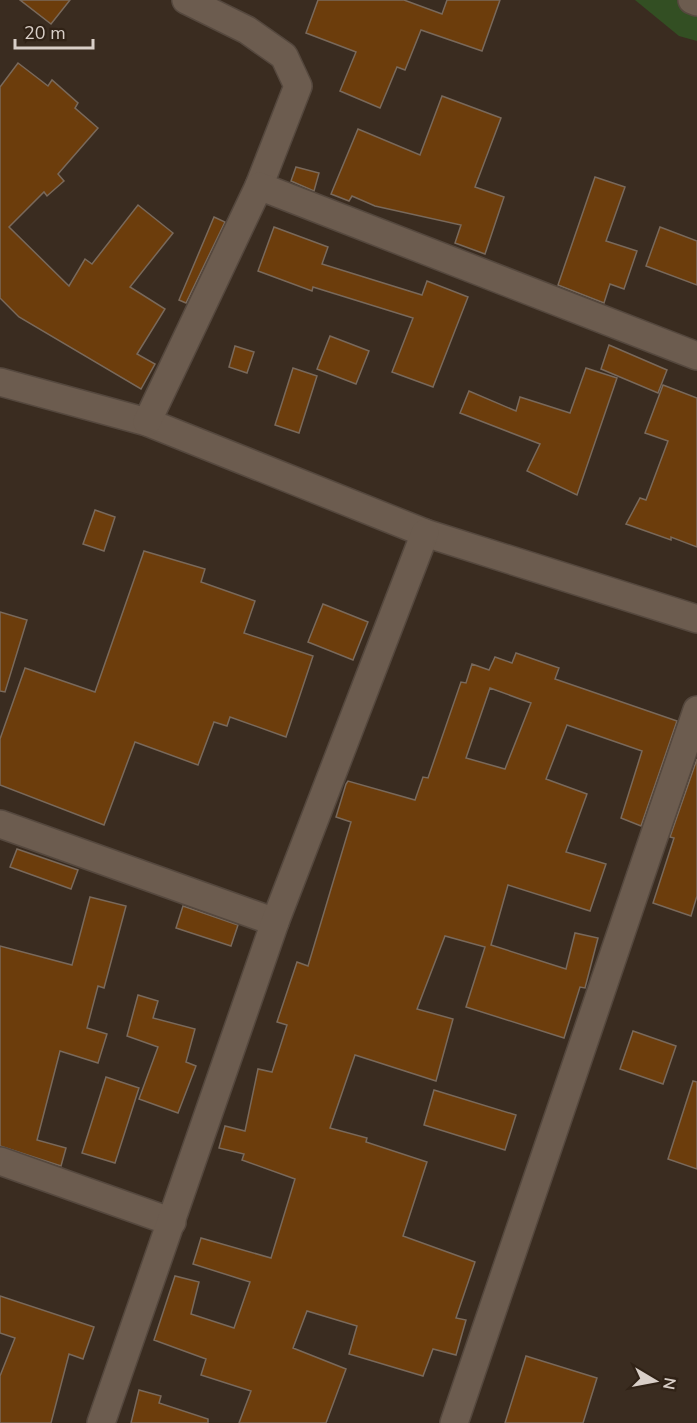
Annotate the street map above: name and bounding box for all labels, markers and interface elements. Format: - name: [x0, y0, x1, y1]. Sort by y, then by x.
- scale bar: [15, 12, 93, 50]
- text: 20 m: [24, 21, 66, 45]
- north arrow: [625, 1351, 685, 1411]
- text: N: [657, 1376, 681, 1391]

